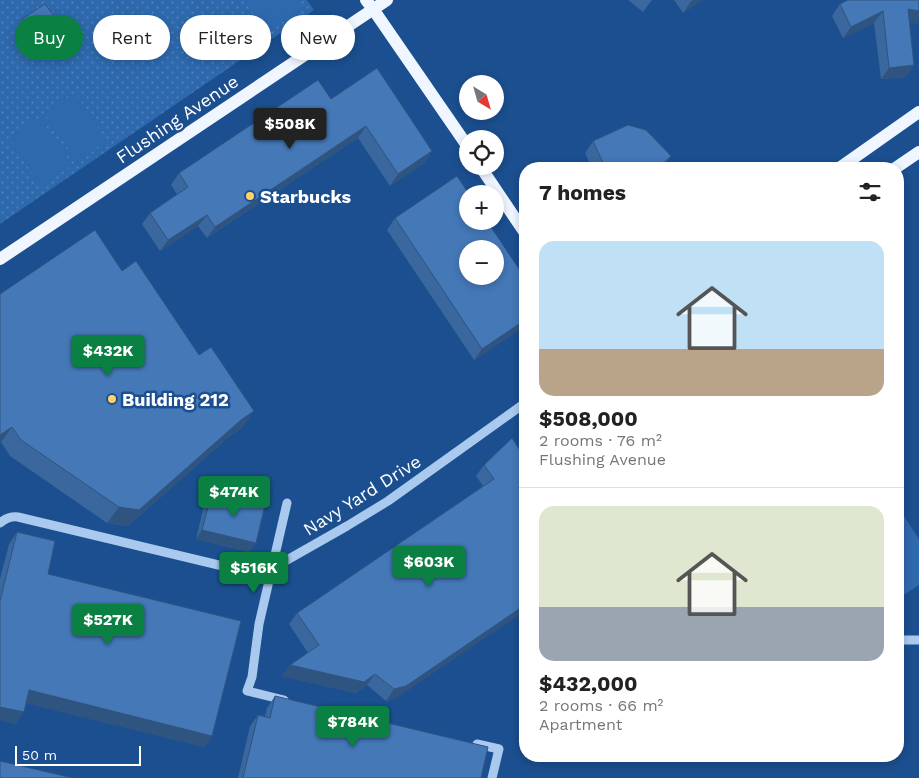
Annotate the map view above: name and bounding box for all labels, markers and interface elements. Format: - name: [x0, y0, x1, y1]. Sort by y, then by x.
- chip: Buy: [15, 15, 83, 60]
- chip: Rent: [93, 15, 170, 60]
- chip: Filters: [180, 15, 271, 60]
- chip: New: [281, 15, 355, 60]
- street label: Flushing Avenue: [112, 70, 242, 168]
- north arrow: [459, 75, 504, 120]
- map controls: [459, 75, 504, 285]
- pin: $508K: [255, 108, 325, 150]
- text: $508K: [264, 114, 316, 133]
- button: locate: [459, 130, 504, 175]
- icon: filters: [856, 178, 884, 206]
- text: 7 homes: [539, 180, 626, 205]
- button: +: [459, 185, 504, 230]
- place label: Starbucks: [260, 186, 352, 207]
- marker: Starbucks: [244, 190, 256, 202]
- button: −: [459, 240, 504, 285]
- icon: home: [667, 273, 757, 363]
- pin: $432K: [73, 334, 143, 377]
- text: $432K: [83, 341, 133, 360]
- place label: Building 212: [122, 389, 229, 410]
- marker: Building 212: [106, 393, 118, 405]
- text: $508,000: [539, 406, 638, 431]
- text: 2 rooms · 76 m²: [539, 431, 662, 450]
- street label: Navy Yard Drive: [299, 450, 425, 540]
- text: Flushing Avenue: [539, 450, 666, 469]
- pin: $474K: [199, 476, 269, 518]
- text: $474K: [209, 482, 259, 501]
- icon: home: [667, 539, 757, 629]
- pin: $603K: [394, 546, 464, 588]
- pin: $516K: [219, 552, 289, 594]
- text: $603K: [404, 552, 454, 571]
- text: $516K: [230, 558, 278, 577]
- pin: $527K: [73, 604, 143, 646]
- text: $527K: [83, 610, 133, 629]
- text: $432,000: [539, 671, 637, 696]
- text: 2 rooms · 66 m²: [539, 696, 663, 715]
- pin: $784K: [318, 706, 388, 748]
- text: $784K: [327, 712, 379, 731]
- text: Apartment: [539, 715, 622, 734]
- scale bar: [15, 743, 141, 766]
- text: 50 m: [22, 747, 57, 763]

